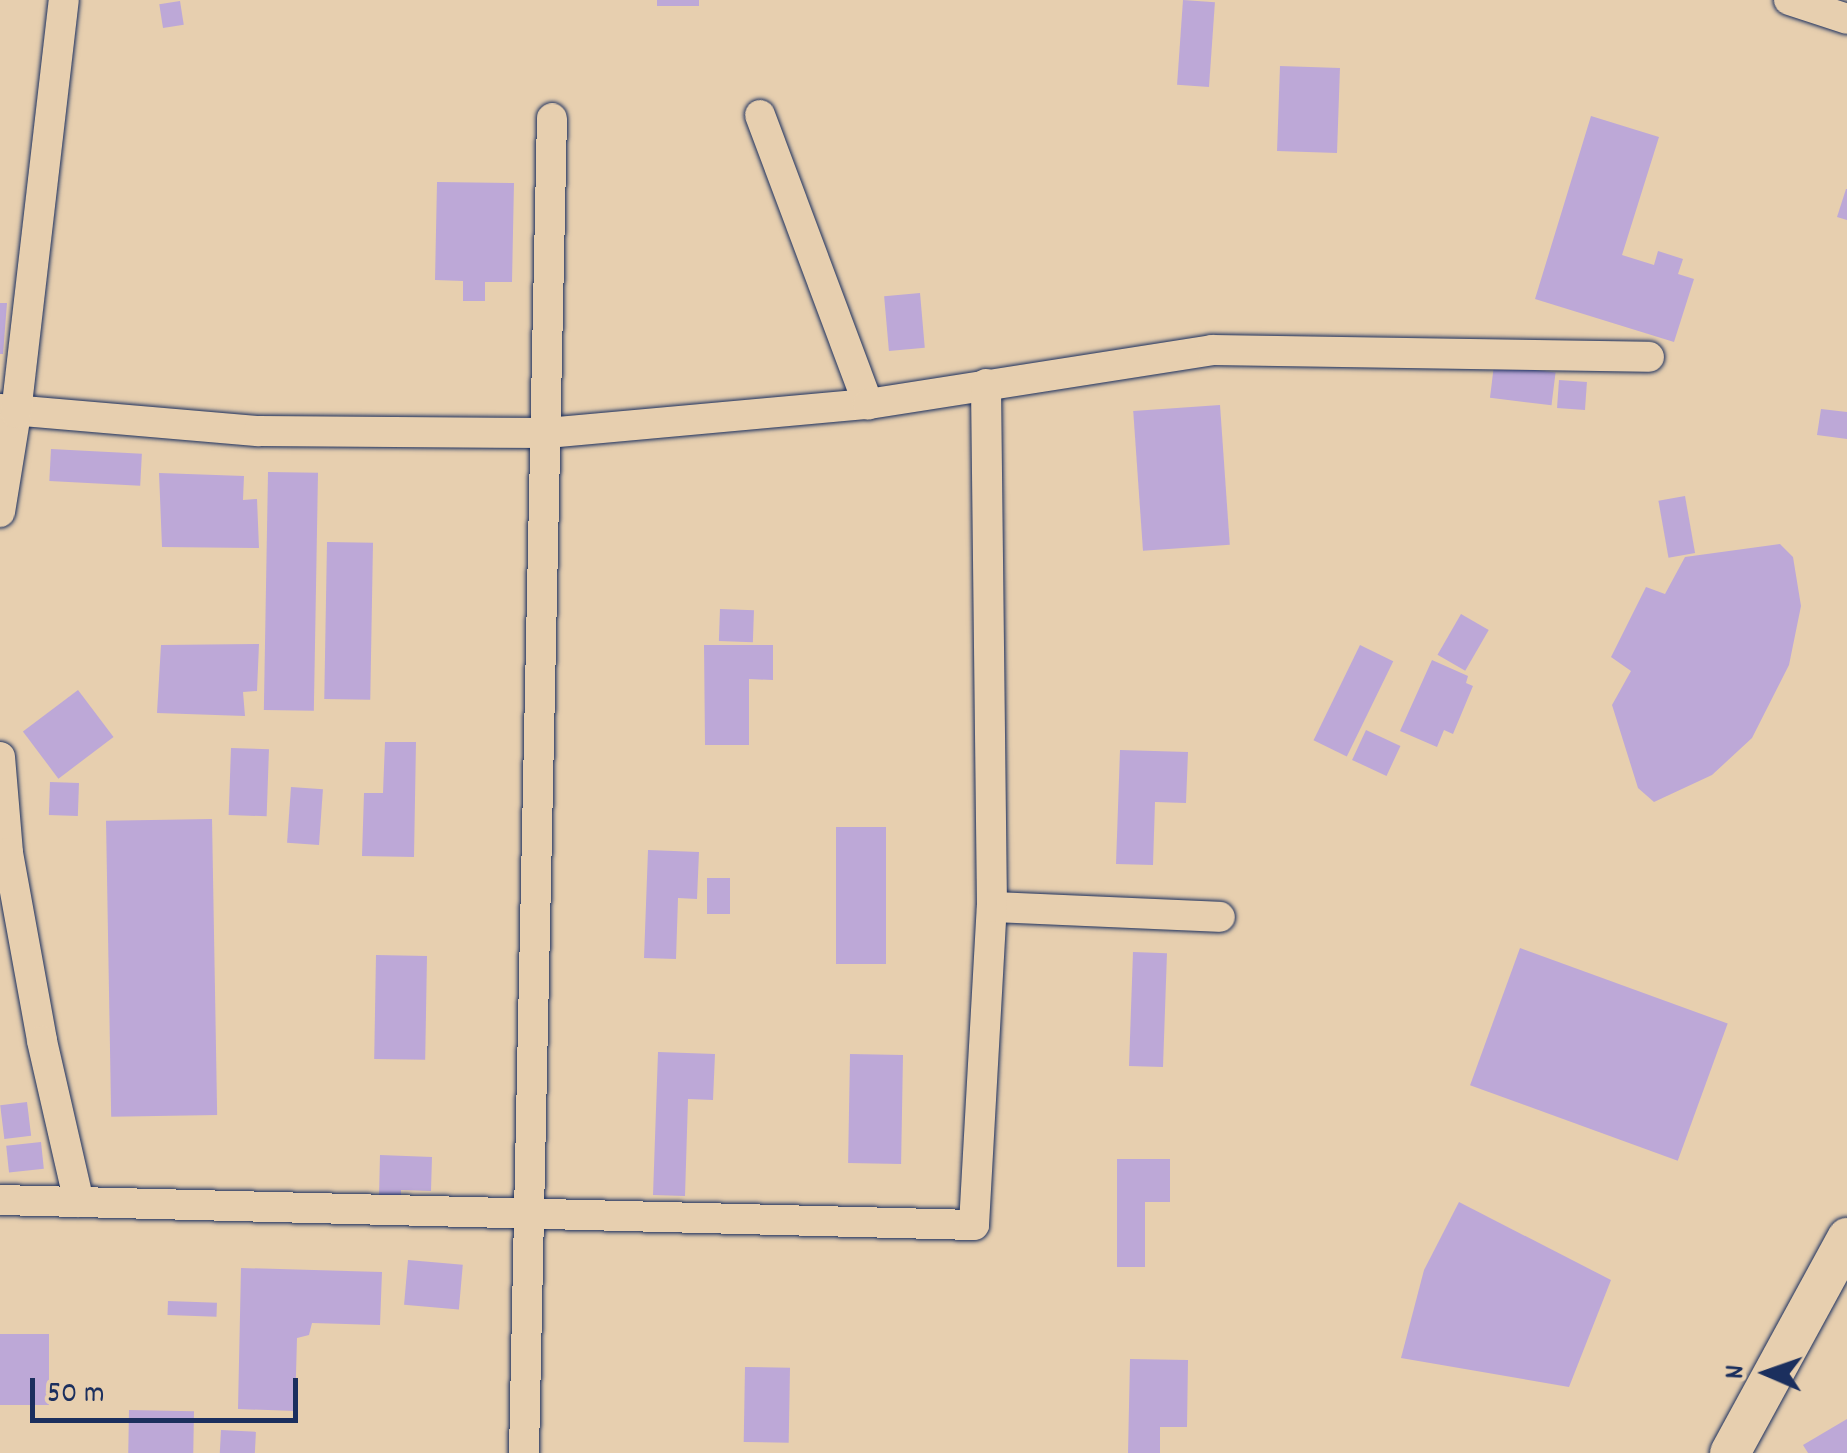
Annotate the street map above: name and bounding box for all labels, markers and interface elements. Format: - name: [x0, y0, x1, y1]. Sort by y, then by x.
- north arrow: [1717, 1323, 1817, 1423]
- scale bar: [35, 1358, 302, 1420]
- text: N: [1717, 1364, 1757, 1380]
- text: 50 m: [47, 1374, 105, 1417]

